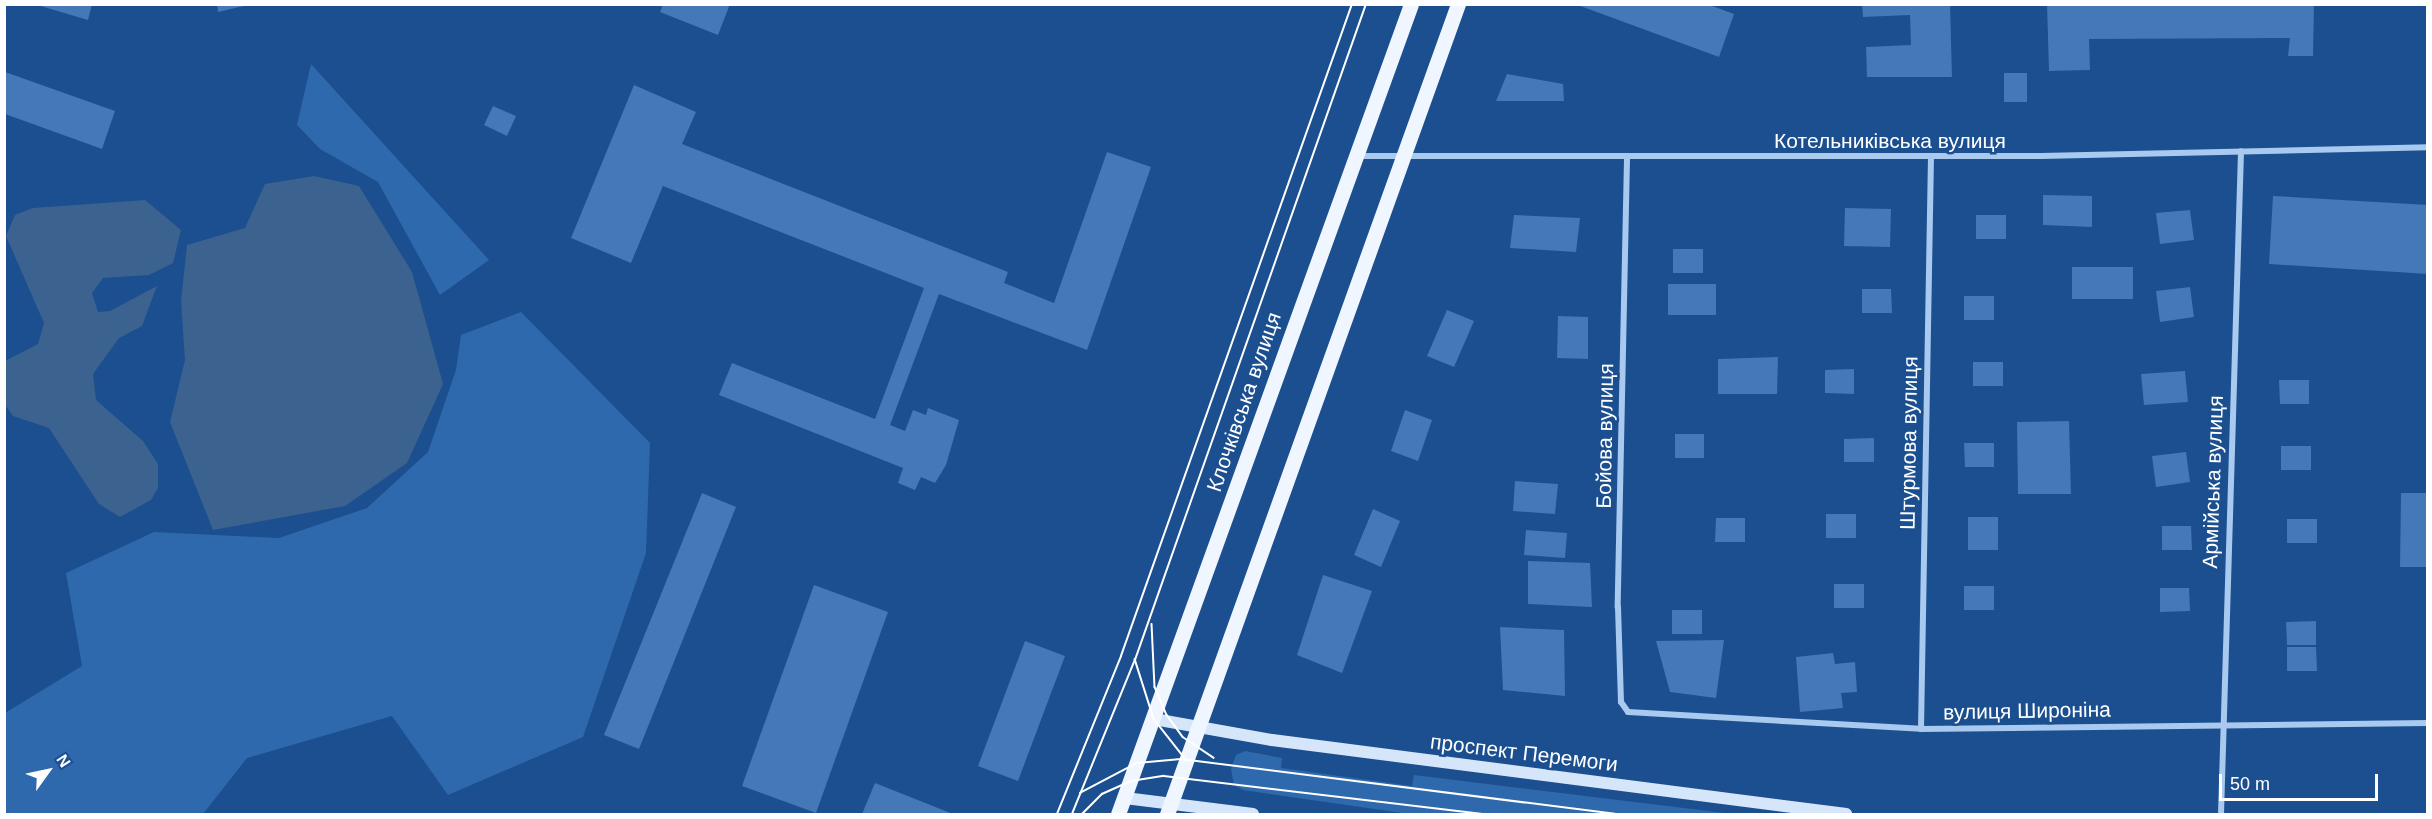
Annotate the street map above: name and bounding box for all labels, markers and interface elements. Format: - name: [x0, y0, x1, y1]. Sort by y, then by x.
- street label: Котельниківська вулиця: [1774, 128, 2006, 154]
- street label: Клочківська вулиця: [1201, 309, 1287, 495]
- street label: Штурмова вулиця: [1895, 356, 1923, 530]
- street label: Бойова вулиця: [1591, 363, 1619, 509]
- street label: Армійська вулиця: [2197, 395, 2229, 569]
- street label: вулиця Широніна: [1943, 697, 2111, 725]
- street label: проспект Перемоги: [1429, 729, 1619, 777]
- north arrow: [18, 741, 78, 801]
- text: N: [53, 751, 74, 770]
- scale bar: [2222, 762, 2381, 800]
- text: 50 m: [2230, 774, 2270, 794]

